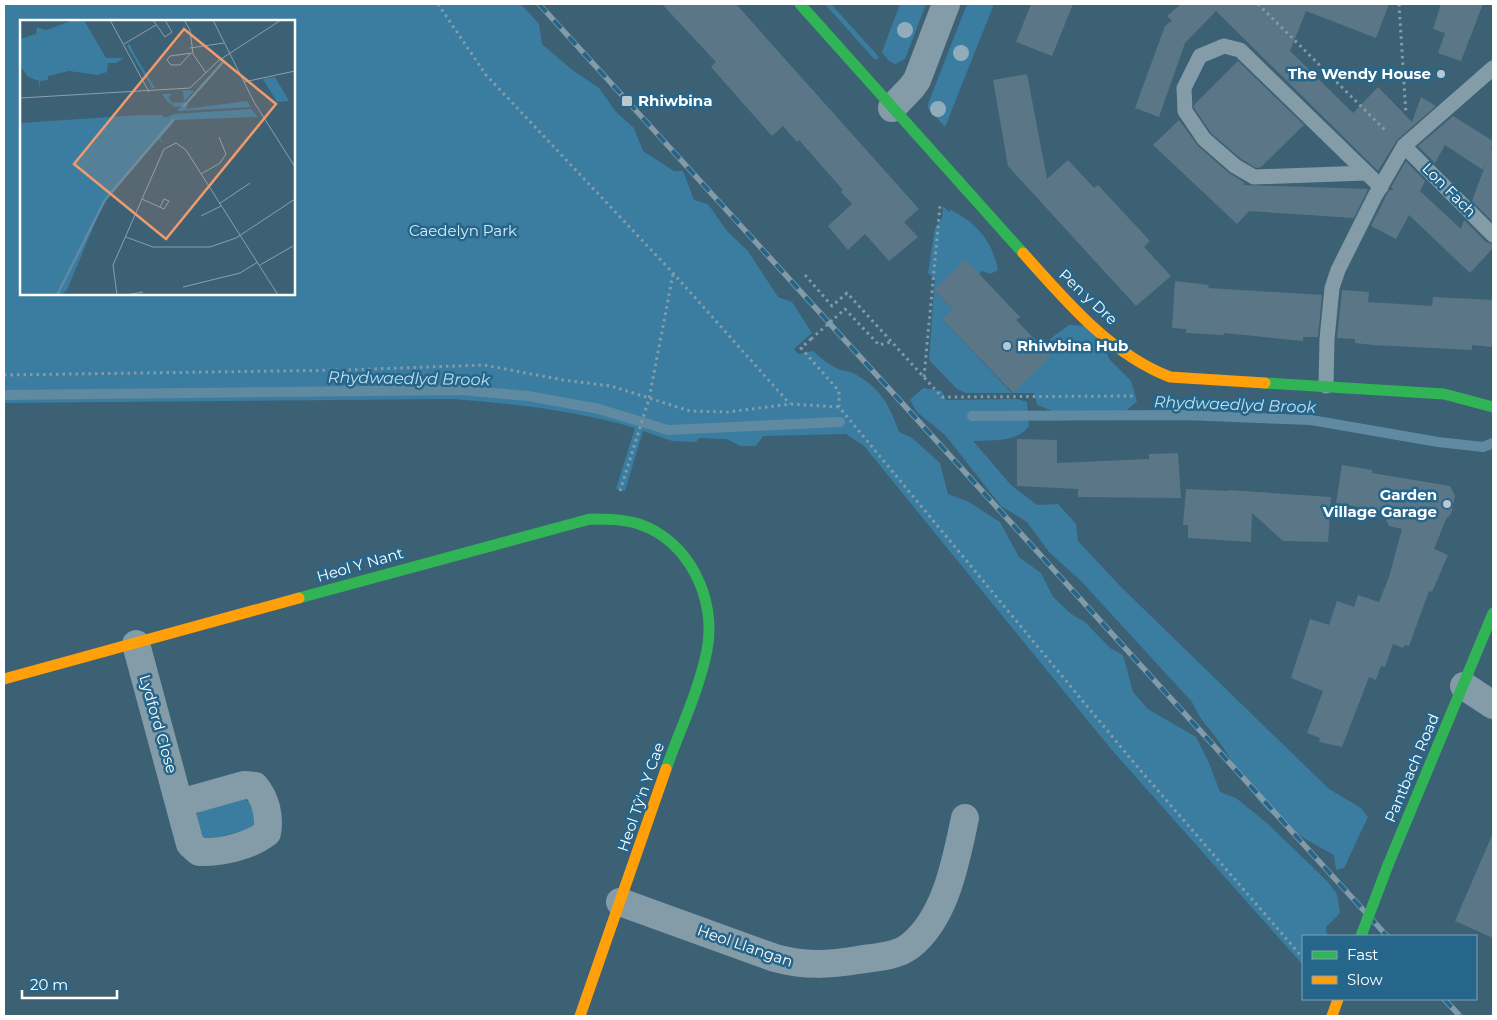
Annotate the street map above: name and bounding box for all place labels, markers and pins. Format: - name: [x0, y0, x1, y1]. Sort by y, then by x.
- place label: The Wendy House: [1288, 64, 1431, 83]
- marker: The Wendy House: [1435, 68, 1447, 80]
- place label: Rhiwbina: [638, 91, 712, 110]
- marker: Rhiwbina: [620, 94, 634, 108]
- place label: Rhiwbina Hub: [1017, 336, 1128, 355]
- marker: Rhiwbina Hub: [1001, 340, 1013, 352]
- place label: Garden Village Garage: [1322, 485, 1437, 521]
- marker: Garden Village Garage: [1441, 498, 1453, 510]

